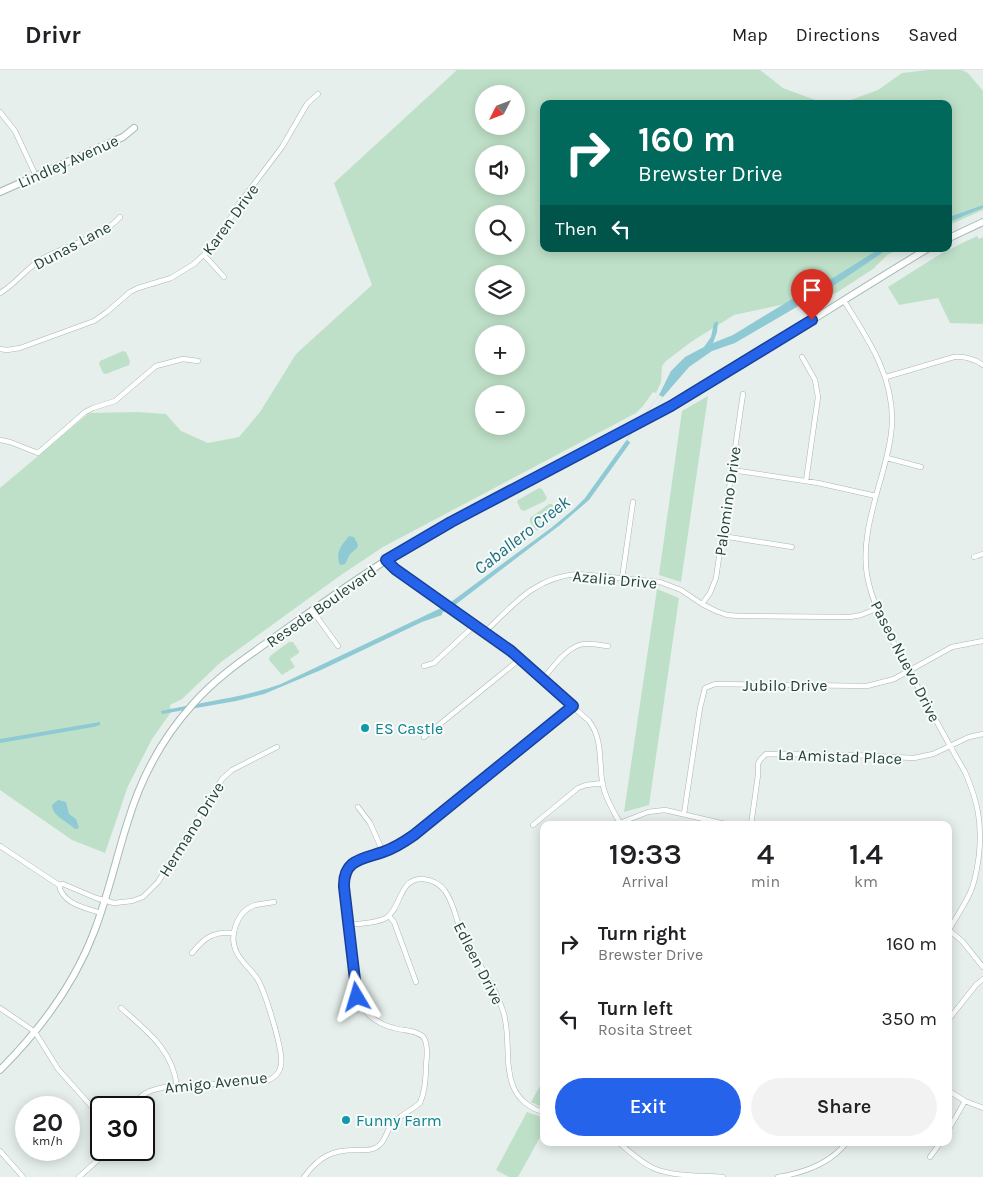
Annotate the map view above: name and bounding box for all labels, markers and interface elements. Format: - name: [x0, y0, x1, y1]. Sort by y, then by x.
- text: Drivr: [25, 21, 81, 49]
- text: Map: [732, 24, 768, 46]
- text: Directions: [796, 24, 880, 46]
- text: Saved: [908, 24, 958, 46]
- north arrow: [475, 85, 525, 135]
- map controls: [475, 85, 525, 435]
- text: 160 m: [638, 119, 736, 160]
- icon: right: [555, 120, 620, 185]
- street label: Lindley Avenue: [15, 131, 121, 192]
- button: sound: [475, 145, 525, 195]
- text: Brewster Drive: [638, 161, 783, 187]
- street label: Karen Drive: [198, 180, 263, 259]
- button: search: [475, 205, 525, 255]
- icon: left: [607, 215, 635, 243]
- street label: Dunas Lane: [30, 217, 114, 274]
- text: Then: [555, 218, 597, 240]
- button: layers: [475, 265, 525, 315]
- pin: [791, 269, 833, 320]
- icon: arrive: [798, 276, 826, 304]
- button: +: [475, 325, 525, 375]
- button: −: [475, 385, 525, 435]
- street label: Palomino Drive: [710, 445, 745, 557]
- water label: Caballero Creek: [470, 490, 575, 579]
- street label: Reseda Boulevard: [263, 561, 380, 651]
- street label: Azalia Drive: [572, 566, 658, 593]
- street label: Paseo Nuevo Drive: [867, 597, 944, 725]
- street label: Jubilo Drive: [743, 676, 827, 695]
- place label: ES Castle: [375, 719, 443, 738]
- marker: ES Castle: [359, 722, 371, 734]
- street label: La Amistad Place: [778, 745, 902, 768]
- street label: Hermano Drive: [155, 778, 228, 880]
- text: 19:33: [609, 836, 682, 872]
- text: 4: [757, 836, 774, 872]
- text: 1.4: [849, 836, 883, 872]
- text: Arrival: [622, 872, 669, 891]
- text: min: [751, 872, 780, 891]
- text: km: [854, 872, 878, 891]
- street label: Edleen Drive: [450, 919, 507, 1008]
- text: Turn right: [598, 923, 687, 945]
- icon: right: [555, 930, 583, 958]
- text: 160 m: [886, 933, 937, 955]
- text: Brewster Drive: [598, 945, 703, 964]
- position arrow: [330, 970, 382, 1022]
- text: Turn left: [598, 998, 673, 1020]
- icon: left: [555, 1005, 583, 1033]
- text: 350 m: [881, 1008, 937, 1030]
- text: Rosita Street: [598, 1020, 692, 1039]
- street label: Amigo Avenue: [164, 1068, 268, 1097]
- button: Exit: [555, 1078, 741, 1136]
- button: Share: [751, 1078, 937, 1136]
- speed limit sign: 30: [90, 1096, 155, 1161]
- text: 20: [32, 1108, 63, 1137]
- place label: Funny Farm: [356, 1111, 442, 1130]
- marker: Funny Farm: [340, 1114, 352, 1126]
- text: km/h: [32, 1134, 63, 1148]

